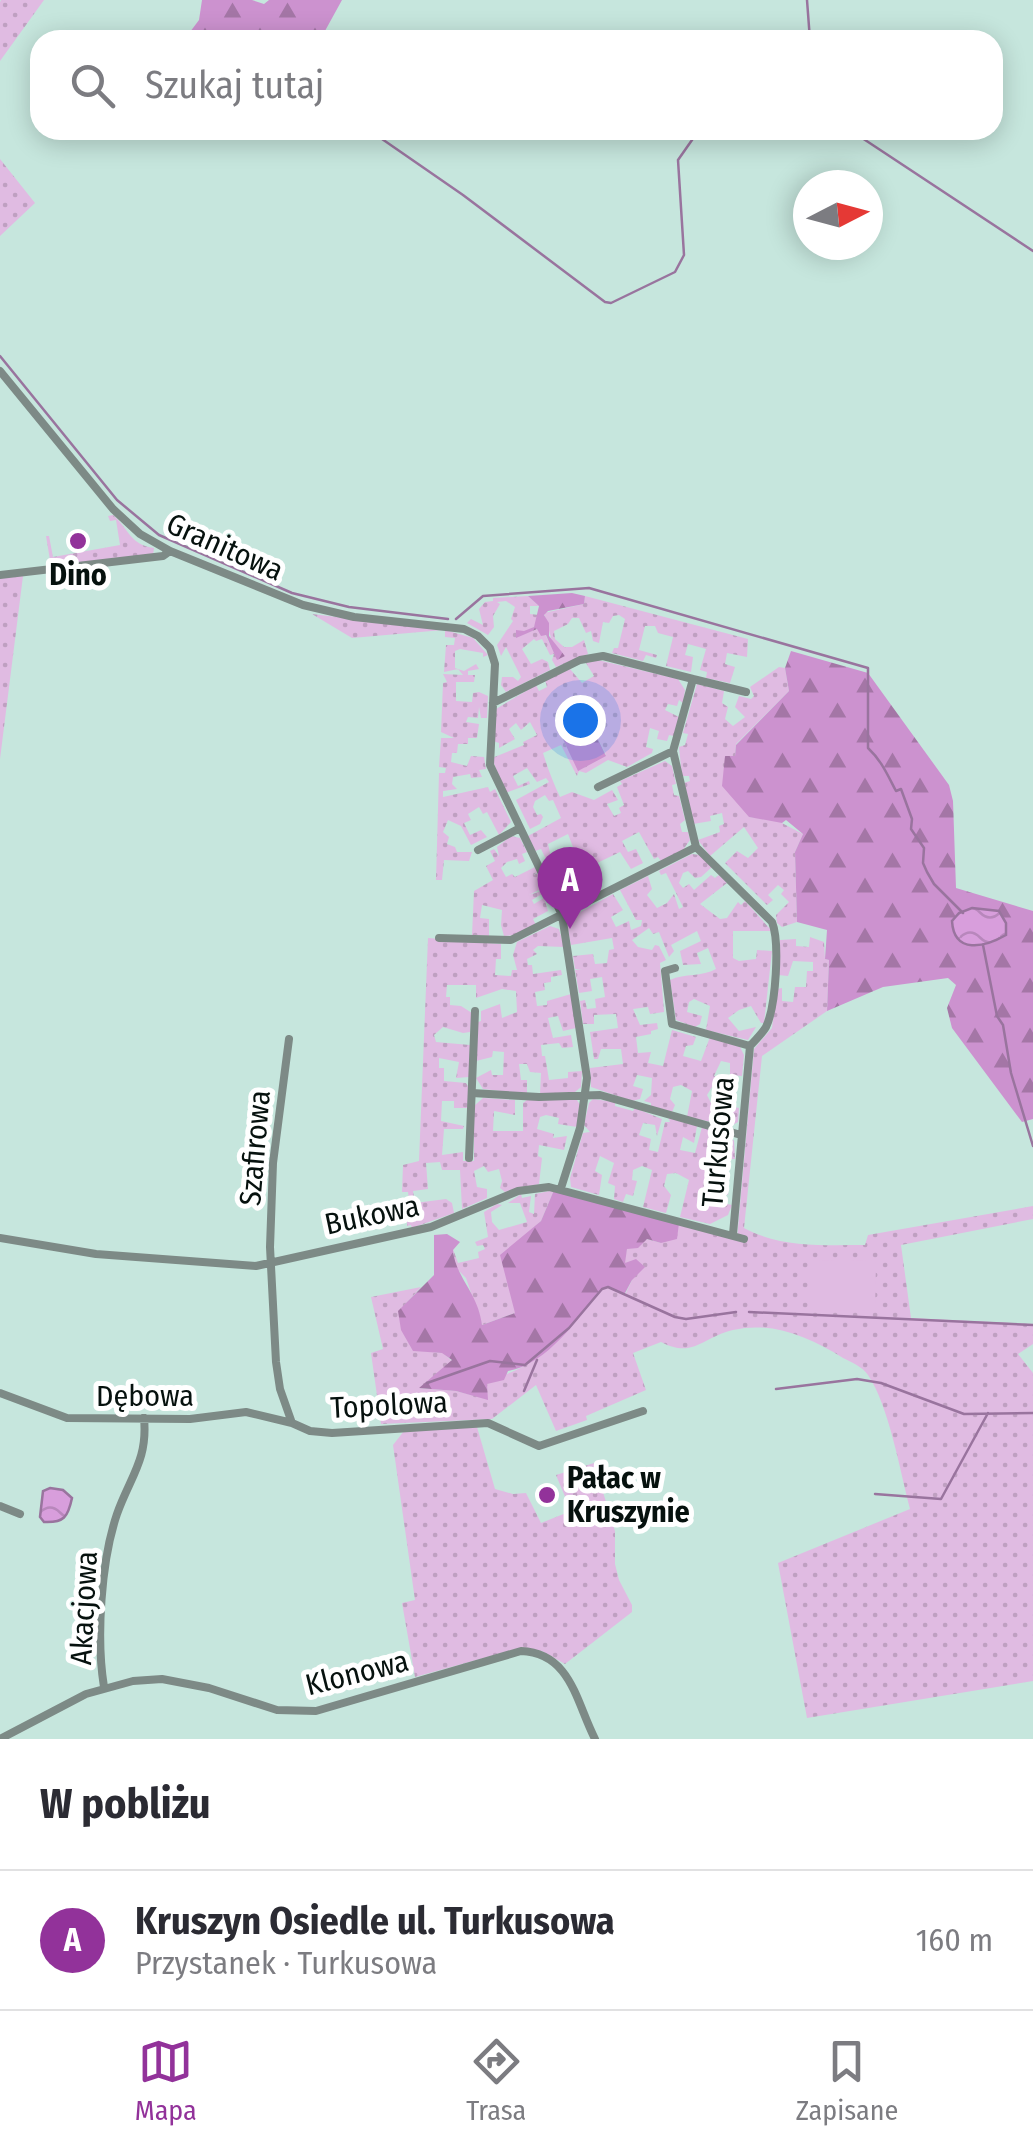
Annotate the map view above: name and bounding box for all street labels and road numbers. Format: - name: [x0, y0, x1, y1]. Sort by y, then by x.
- street label: Granitowa: [161, 505, 289, 589]
- street label: Turkusowa: [694, 1075, 742, 1209]
- street label: Szafirowa: [232, 1089, 278, 1207]
- street label: Bukowa: [322, 1187, 422, 1243]
- street label: Dębowa: [96, 1378, 194, 1414]
- street label: Topolowa: [329, 1384, 449, 1426]
- street label: Akacjowa: [63, 1550, 105, 1666]
- street label: Klonowa: [302, 1643, 412, 1703]

